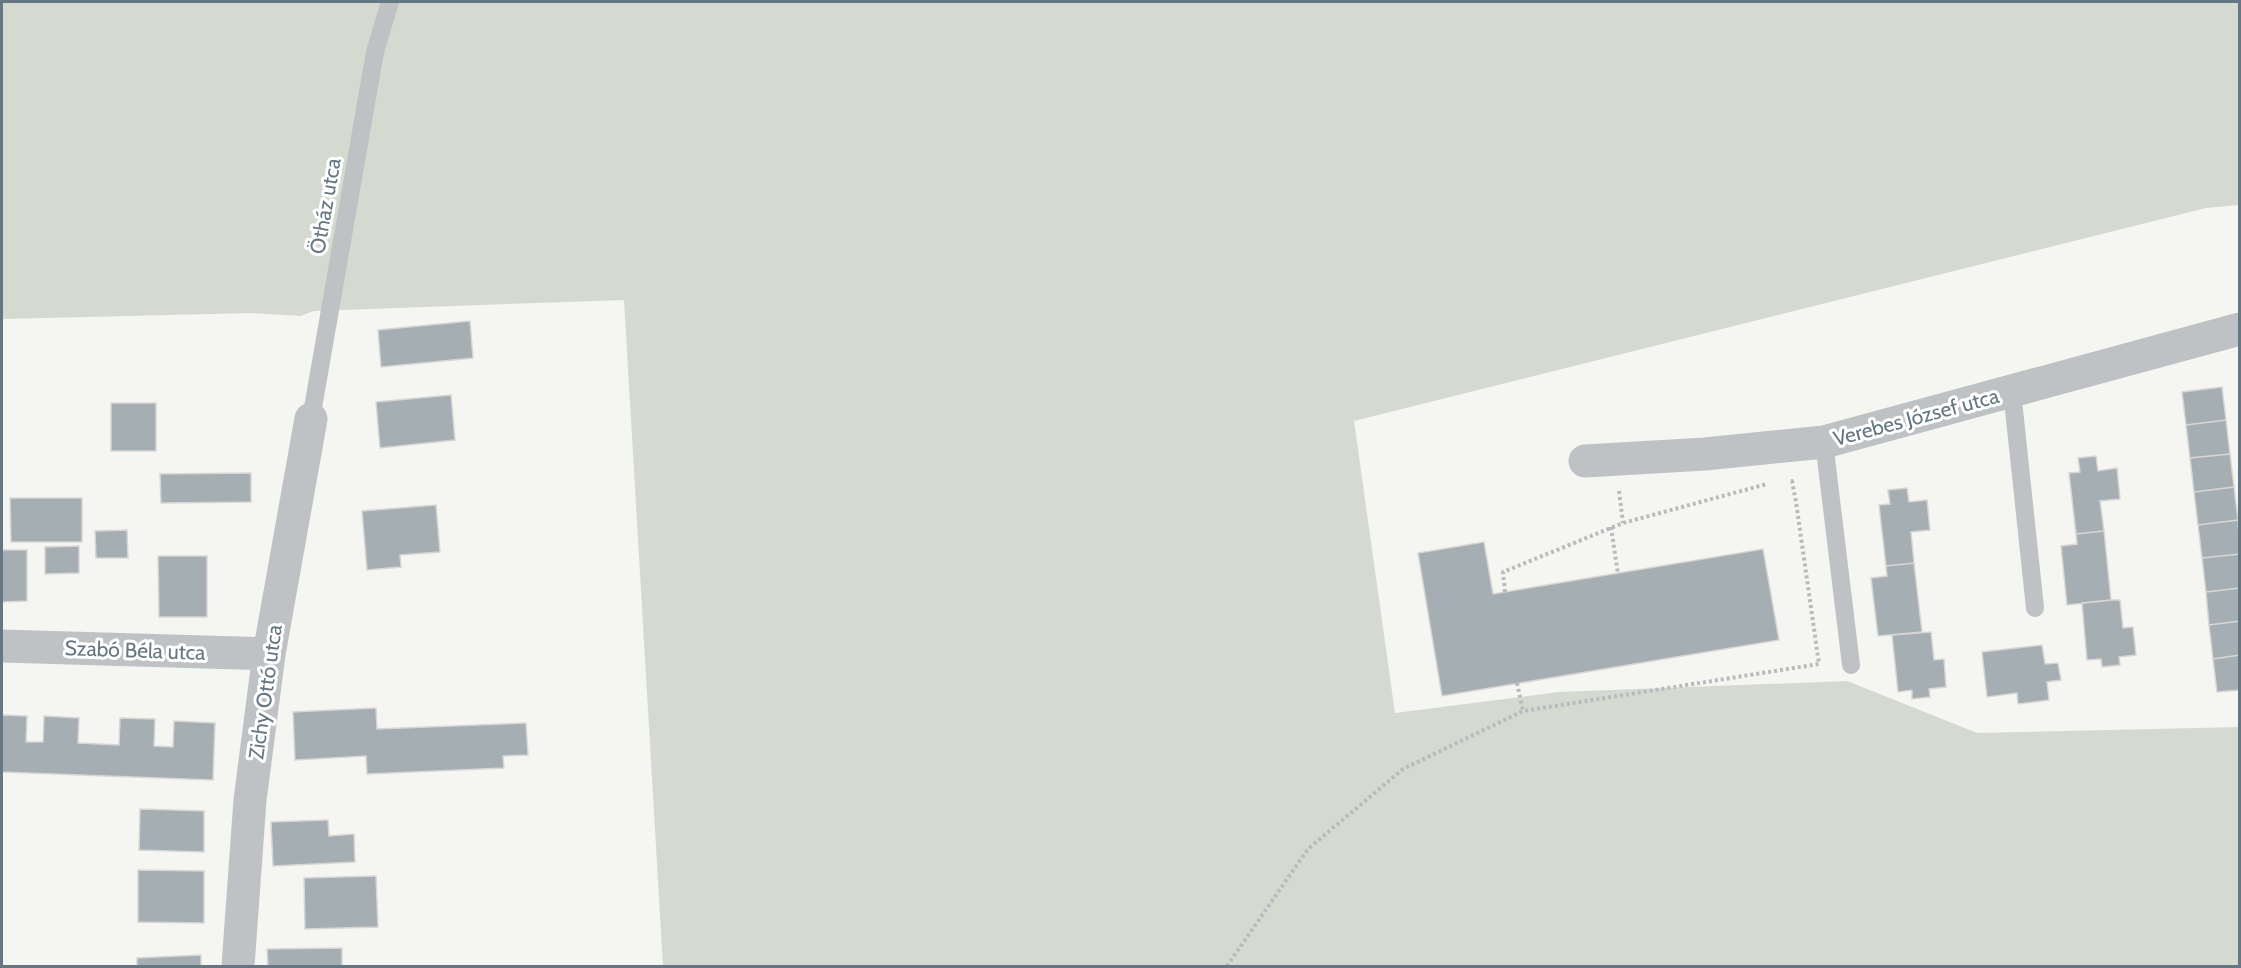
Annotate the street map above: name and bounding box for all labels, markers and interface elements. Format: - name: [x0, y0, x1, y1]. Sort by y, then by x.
- street label: Ötház utca: [304, 156, 346, 256]
- street label: Verebes József utca: [1831, 383, 2001, 451]
- street label: Zichy Ottó utca: [243, 623, 287, 761]
- street label: Szabó Béla utca: [64, 635, 206, 665]

